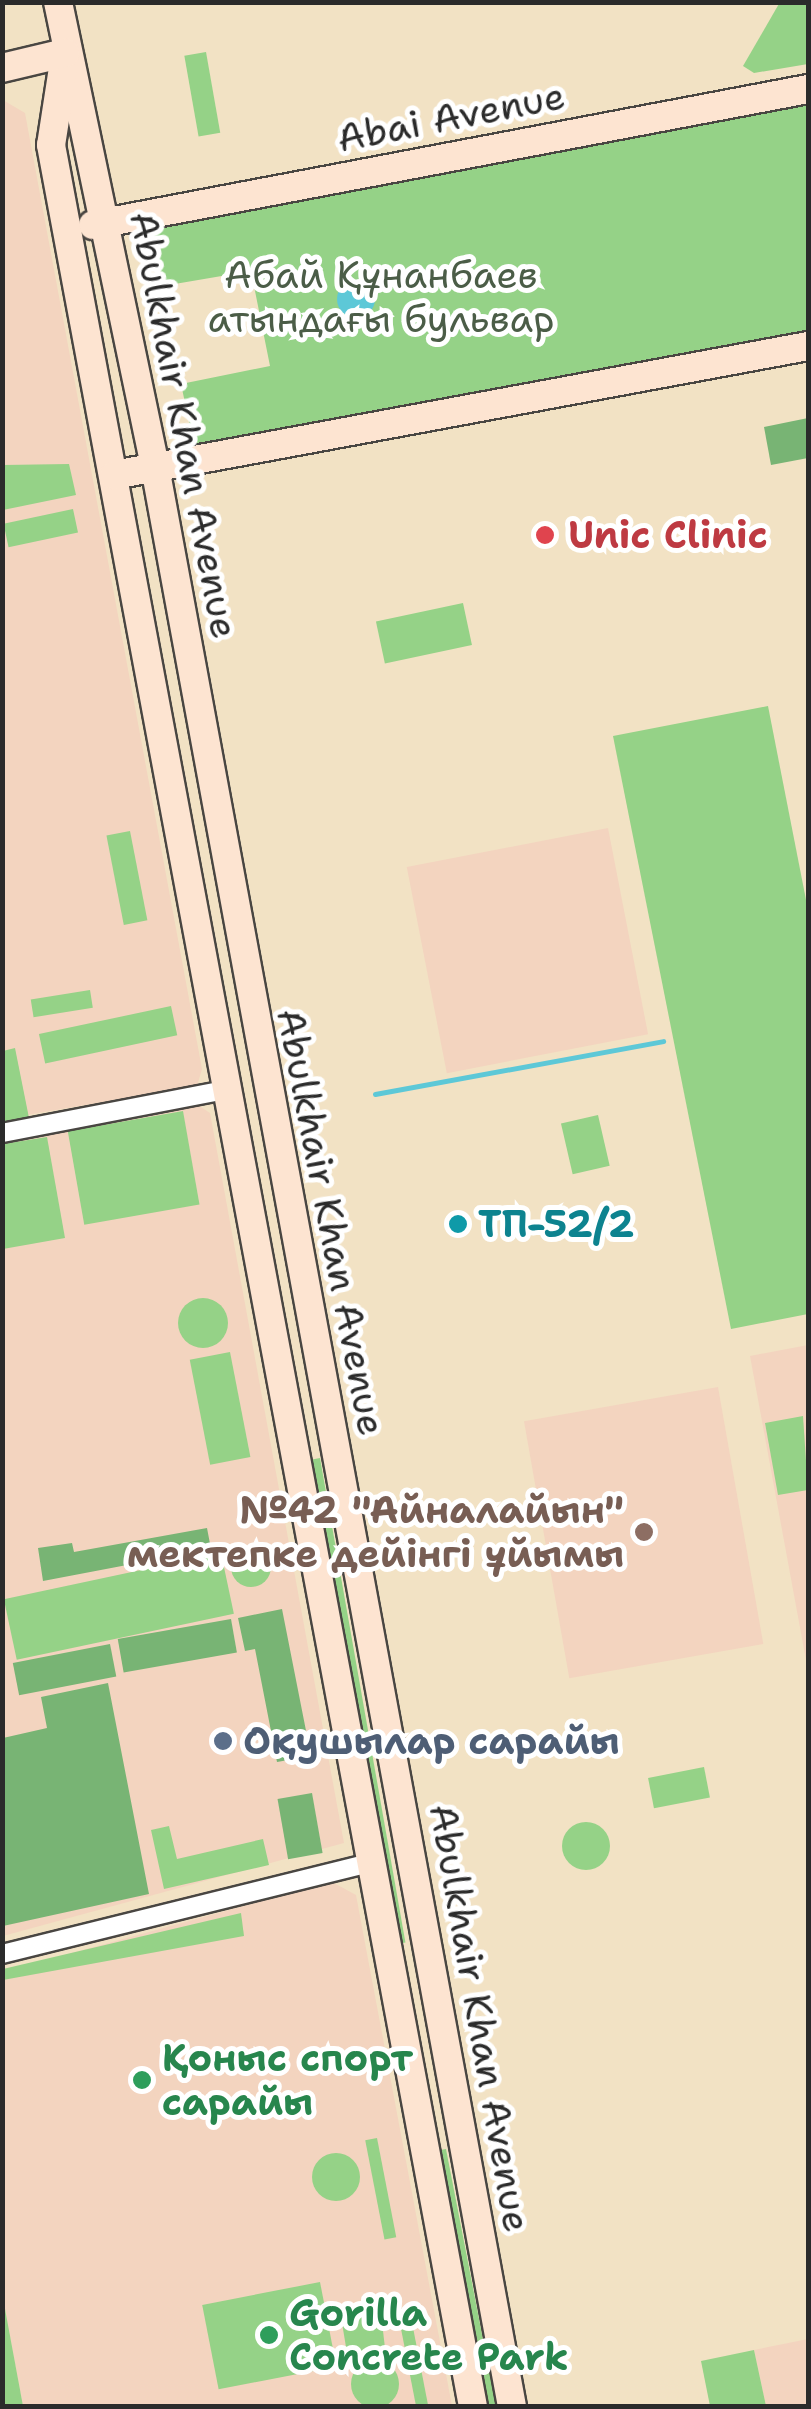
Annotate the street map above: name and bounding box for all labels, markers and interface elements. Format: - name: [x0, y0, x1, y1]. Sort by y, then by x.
- street label: Abai Avenue: [333, 73, 569, 161]
- street label: Abulkhair Khan Avenue: [120, 208, 248, 642]
- park label: Абай Құнанбаев атындағы бульвар: [207, 252, 555, 342]
- place label: Unic Clinic: [568, 512, 768, 558]
- marker: Unic Clinic: [532, 522, 558, 548]
- street label: Abulkhair Khan Avenue: [267, 1005, 395, 1439]
- place label: ТП-52/2: [478, 1201, 634, 1247]
- marker: ТП-52/2: [447, 1213, 469, 1235]
- place label: №42 "Айналайын" мектепке дейінгі ұйымы: [126, 1487, 624, 1576]
- marker: №42 "Айналайын" мектепке дейінгі ұйымы: [633, 1521, 655, 1543]
- place label: Оқушылар сарайы: [243, 1718, 620, 1764]
- marker: Оқушылар сарайы: [212, 1730, 234, 1752]
- street label: Abulkhair Khan Avenue: [420, 1800, 540, 2236]
- place label: Қоныс спорт сарайы: [162, 2035, 413, 2124]
- marker: Қоныс спорт сарайы: [131, 2069, 153, 2091]
- place label: Gorilla Concrete Park: [289, 2290, 569, 2380]
- marker: Gorilla Concrete Park: [258, 2324, 280, 2346]

